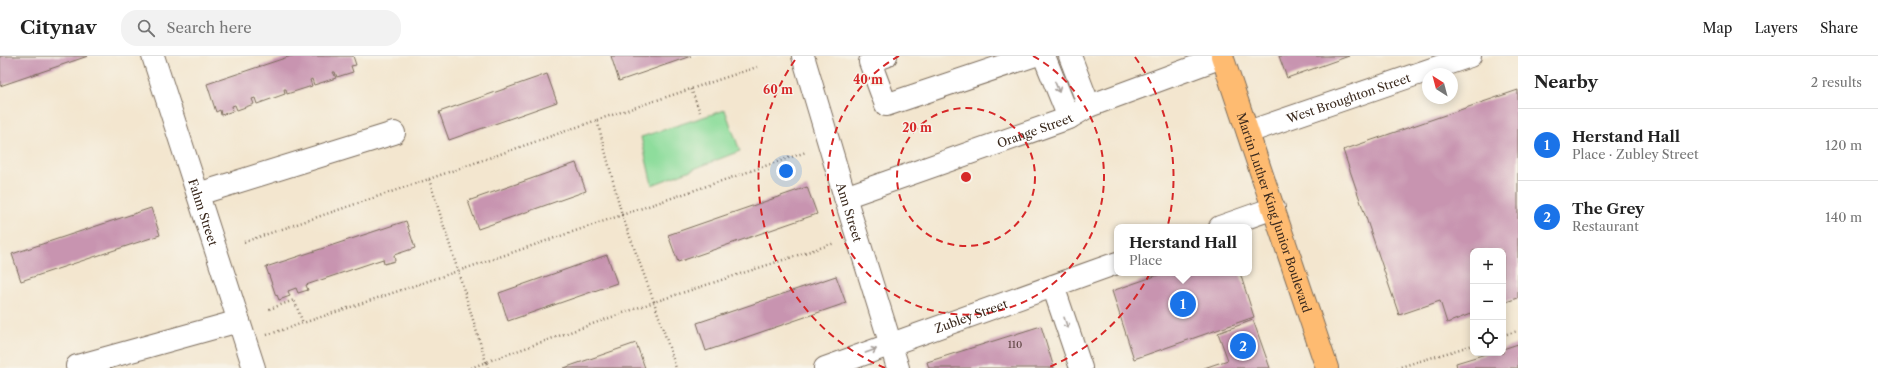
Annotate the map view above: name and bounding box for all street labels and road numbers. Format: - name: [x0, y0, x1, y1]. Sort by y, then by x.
- street label: West Broughton Street: [1284, 69, 1413, 126]
- street label: Orange Street: [995, 110, 1076, 150]
- street label: Martin Luther King Junior Boulevard: [1234, 110, 1315, 315]
- street label: Fahm Street: [186, 177, 222, 248]
- street label: Ann Street: [833, 180, 866, 244]
- street label: Zubley Street: [932, 295, 1010, 336]

